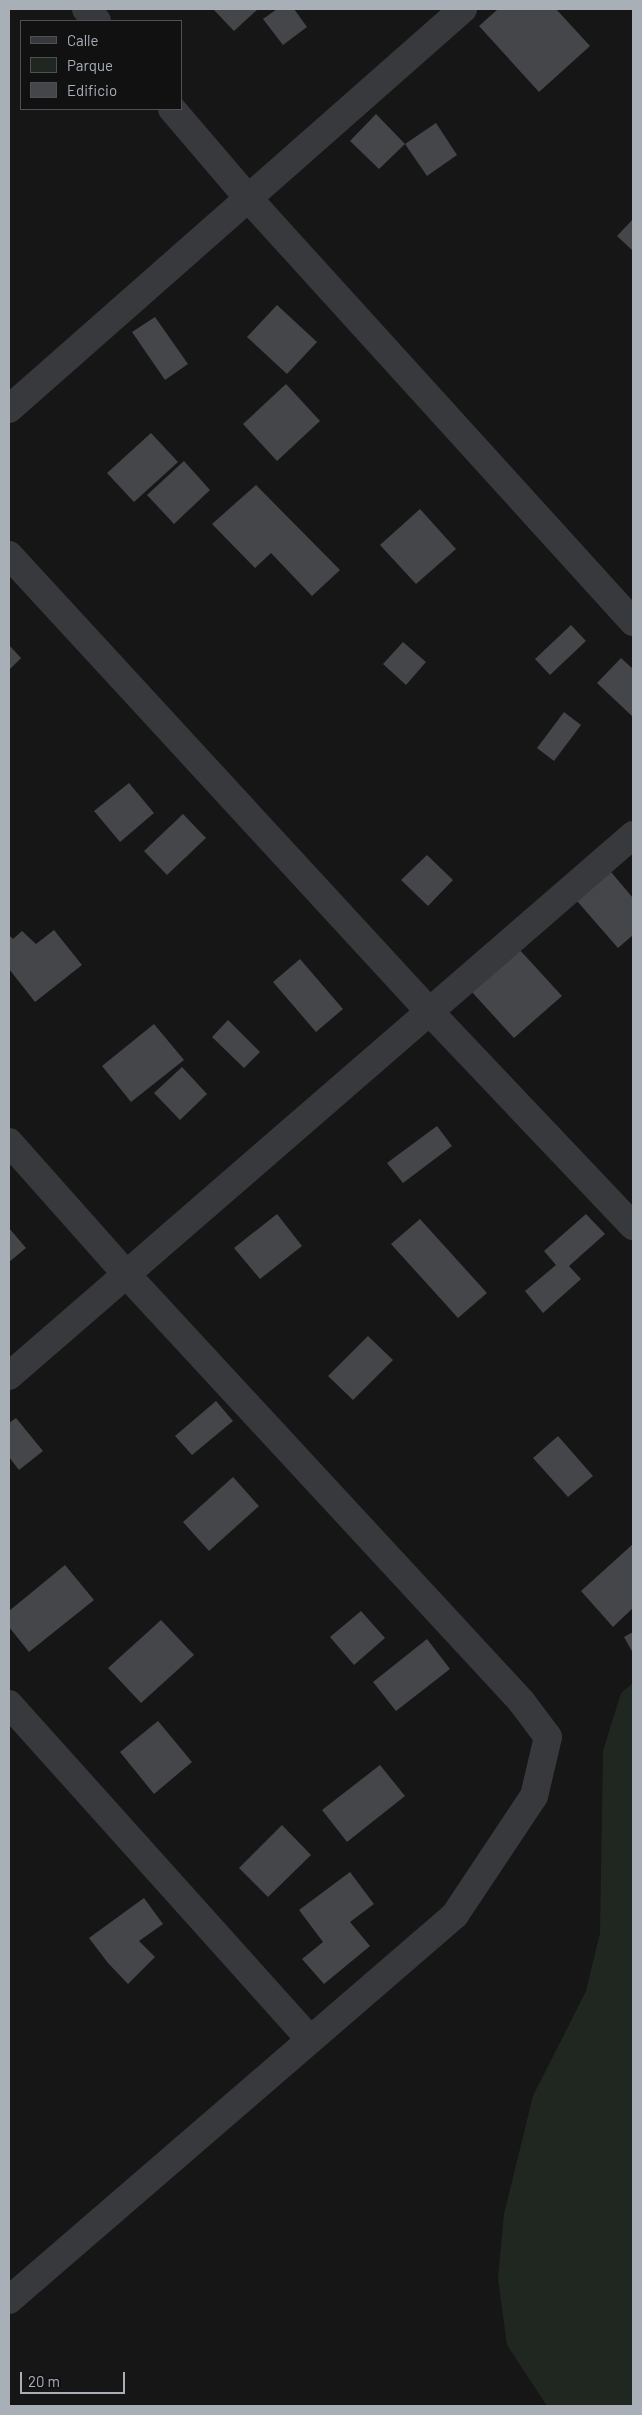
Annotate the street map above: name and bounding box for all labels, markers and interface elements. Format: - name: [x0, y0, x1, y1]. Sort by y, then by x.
- legend: [20, 20, 182, 110]
- text: Calle: [67, 31, 99, 49]
- text: Parque: [67, 56, 113, 74]
- text: Edificio: [67, 81, 117, 99]
- scale bar: [22, 2362, 128, 2394]
- text: 20 m: [28, 2372, 60, 2390]

